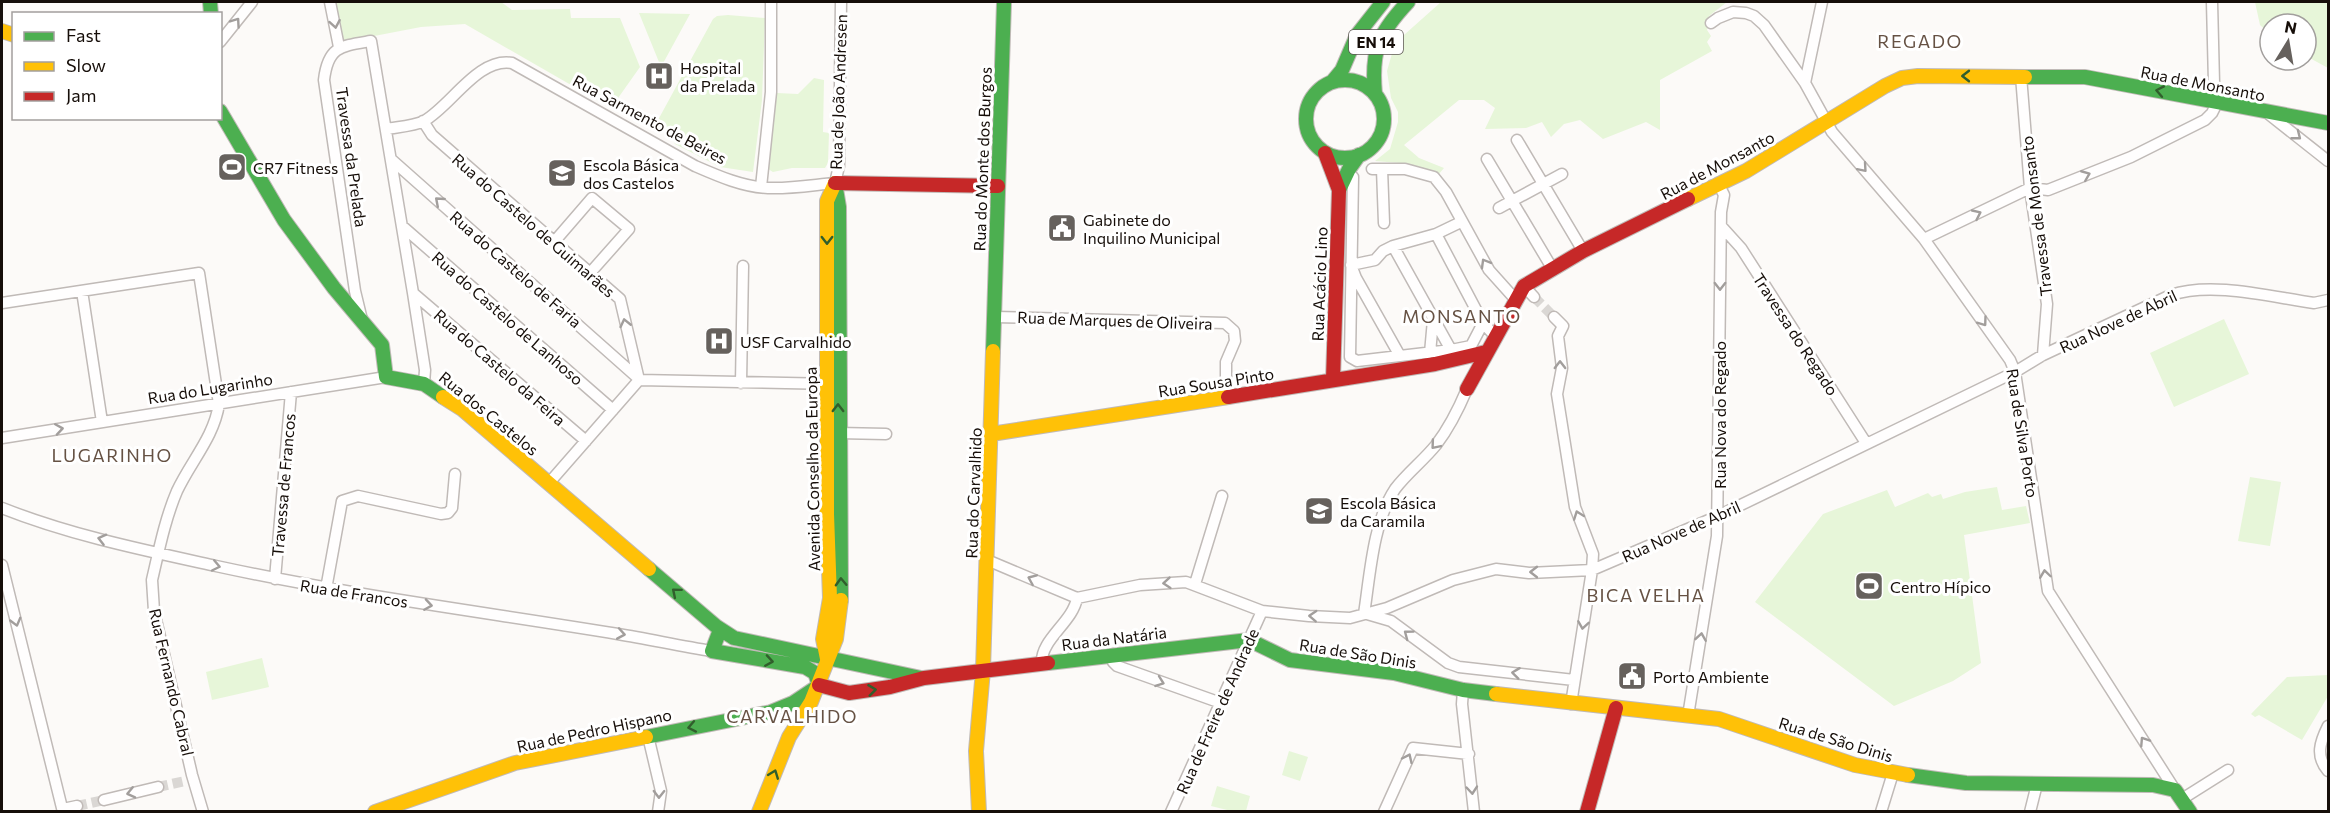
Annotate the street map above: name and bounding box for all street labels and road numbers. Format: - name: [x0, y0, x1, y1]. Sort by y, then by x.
- street label: Rua de João Andresen: [826, 14, 850, 170]
- road number: EN 14: [1349, 30, 1403, 54]
- street label: Rua de Monsanto: [2139, 62, 2267, 104]
- street label: Rua do Monte dos Burgos: [969, 66, 995, 252]
- street label: Rua Sarmento de Beires: [570, 70, 730, 168]
- street label: Travessa da Prelada: [333, 86, 371, 228]
- street label: Rua de Monsanto: [1657, 127, 1777, 203]
- street label: Travessa de Monsanto: [2017, 135, 2055, 297]
- street label: Rua do Castelo de Guimarães: [449, 149, 619, 301]
- street label: Rua do Castelo de Faria: [446, 207, 586, 331]
- street label: Rua Acácio Lino: [1308, 226, 1330, 342]
- street label: Rua do Castelo de Lanhoso: [429, 247, 587, 389]
- street label: Travessa do Regado: [1749, 269, 1843, 399]
- street label: Rua Nove de Abril: [2056, 285, 2180, 357]
- street label: Rua do Castelo da Feira: [431, 305, 569, 429]
- street label: Rua de Marques de Oliveira: [1017, 307, 1213, 333]
- street label: Rua Nova do Regado: [1710, 341, 1729, 489]
- street label: Rua Sousa Pinto: [1157, 363, 1275, 401]
- street label: Rua dos Castelos: [436, 367, 542, 459]
- street label: Avenida Conselho da Europa: [801, 367, 823, 571]
- street label: Rua de Silva Porto: [2003, 367, 2043, 499]
- street label: Rua do Lugarinho: [146, 369, 274, 407]
- street label: Travessa de Francos: [267, 413, 299, 557]
- street label: Rua do Carvalhido: [961, 427, 985, 559]
- street label: Rua Nove de Abril: [1619, 496, 1743, 566]
- street label: Rua de Francos: [299, 575, 409, 611]
- street label: Rua Fernando Cabral: [146, 606, 198, 758]
- street label: Rua da Natária: [1060, 622, 1168, 654]
- street label: Rua de Freire de Andrade: [1172, 625, 1262, 797]
- street label: Rua de São Dinis: [1298, 634, 1418, 672]
- street label: Rua de Pedro Hispano: [515, 704, 673, 756]
- street label: Rua de São Dinis: [1777, 713, 1895, 765]

